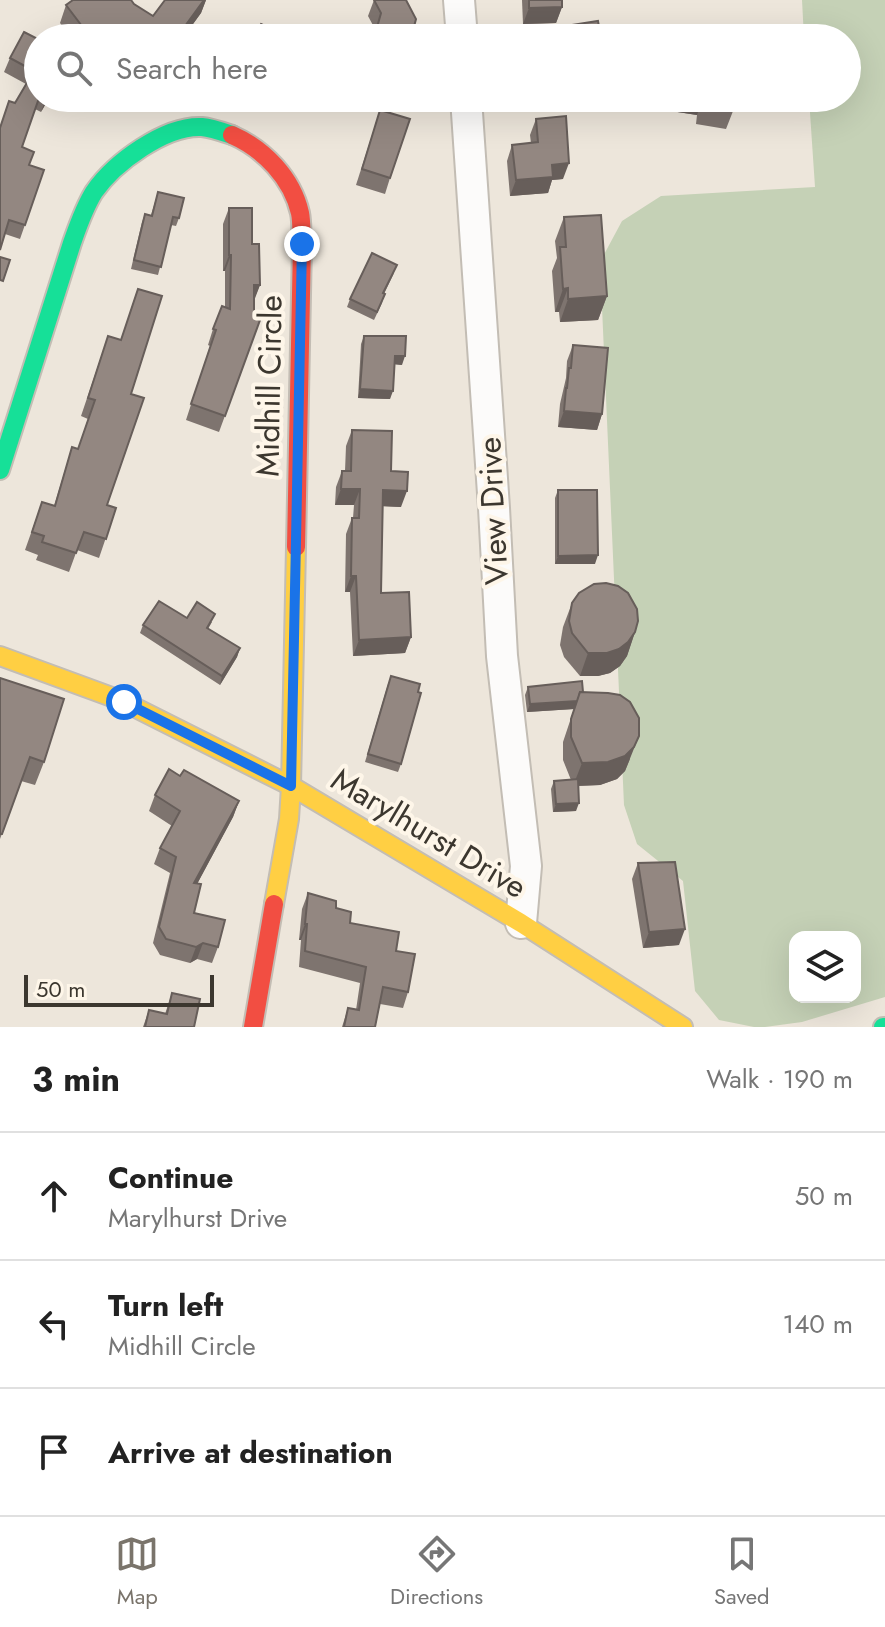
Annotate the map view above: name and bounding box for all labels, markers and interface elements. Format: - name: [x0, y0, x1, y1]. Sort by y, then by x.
- search box: [24, 24, 861, 112]
- icon: search: [52, 46, 96, 90]
- text: Search here: [116, 47, 268, 90]
- route end: [284, 226, 320, 262]
- street label: Midhill Circle: [244, 295, 294, 477]
- street label: View Drive: [466, 436, 520, 586]
- route start: [106, 684, 142, 720]
- street label: Marylhurst Drive: [323, 756, 535, 910]
- map controls: [789, 931, 861, 1003]
- button: layers: [789, 931, 861, 1003]
- scale bar: [24, 971, 214, 1007]
- text: 50 m: [36, 973, 85, 1005]
- text: 3 min: [32, 1055, 120, 1104]
- text: Walk · 190 m: [706, 1060, 853, 1098]
- text: Continue: [108, 1156, 234, 1199]
- icon: ahead: [32, 1174, 76, 1218]
- text: 50 m: [795, 1177, 853, 1215]
- text: Marylhurst Drive: [108, 1199, 287, 1237]
- text: Turn left: [108, 1284, 223, 1327]
- icon: left: [32, 1302, 76, 1346]
- text: 140 m: [782, 1305, 853, 1343]
- text: Midhill Circle: [108, 1327, 256, 1365]
- icon: arrive: [32, 1430, 76, 1474]
- text: Arrive at destination: [108, 1431, 393, 1474]
- tab: Map: [115, 1532, 159, 1612]
- tab: Directions: [390, 1532, 483, 1612]
- tab: Saved: [714, 1532, 770, 1612]

